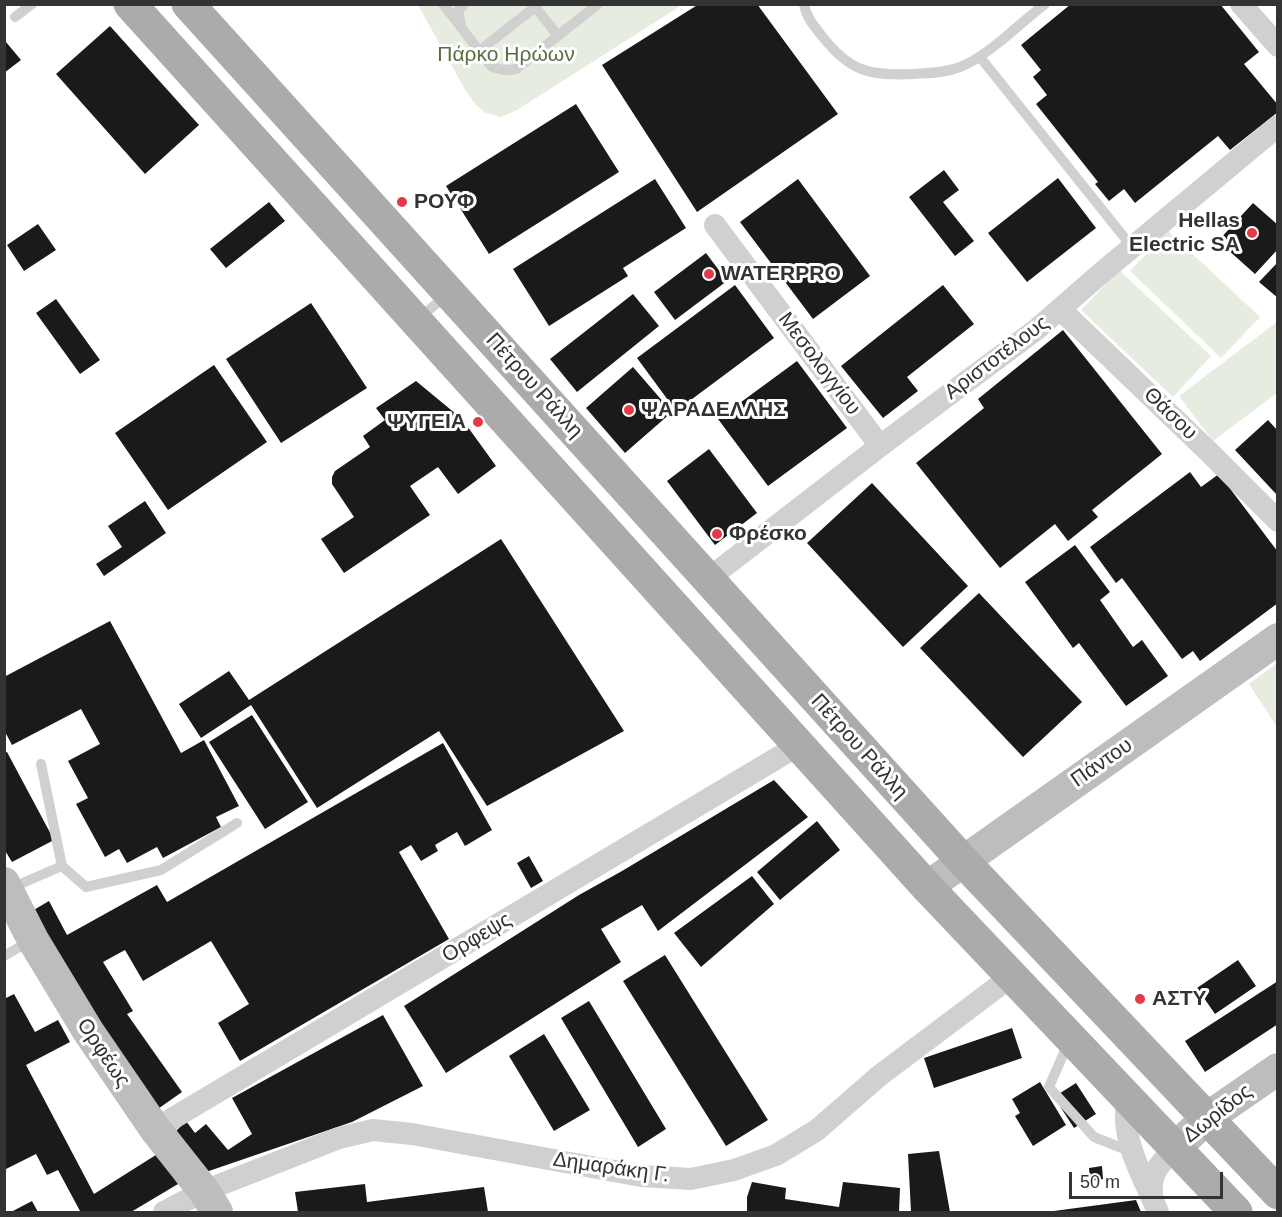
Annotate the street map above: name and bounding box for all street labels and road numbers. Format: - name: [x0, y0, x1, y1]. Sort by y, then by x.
- street label: Μεσολογγίου: [772, 308, 866, 420]
- street label: Αριστοτέλους: [940, 311, 1054, 405]
- street label: Πέτρου Ράλλη: [480, 328, 588, 444]
- street label: Θάσου: [1138, 382, 1202, 446]
- street label: Πέτρου Ράλλη: [805, 689, 913, 805]
- street label: Πάντου: [1067, 733, 1137, 793]
- street label: Ορφεψς: [438, 908, 516, 968]
- street label: Ορφέως: [71, 1014, 135, 1092]
- street label: Δωρίδος: [1179, 1079, 1257, 1149]
- street label: Δημαράκη Γ.: [551, 1147, 671, 1189]

